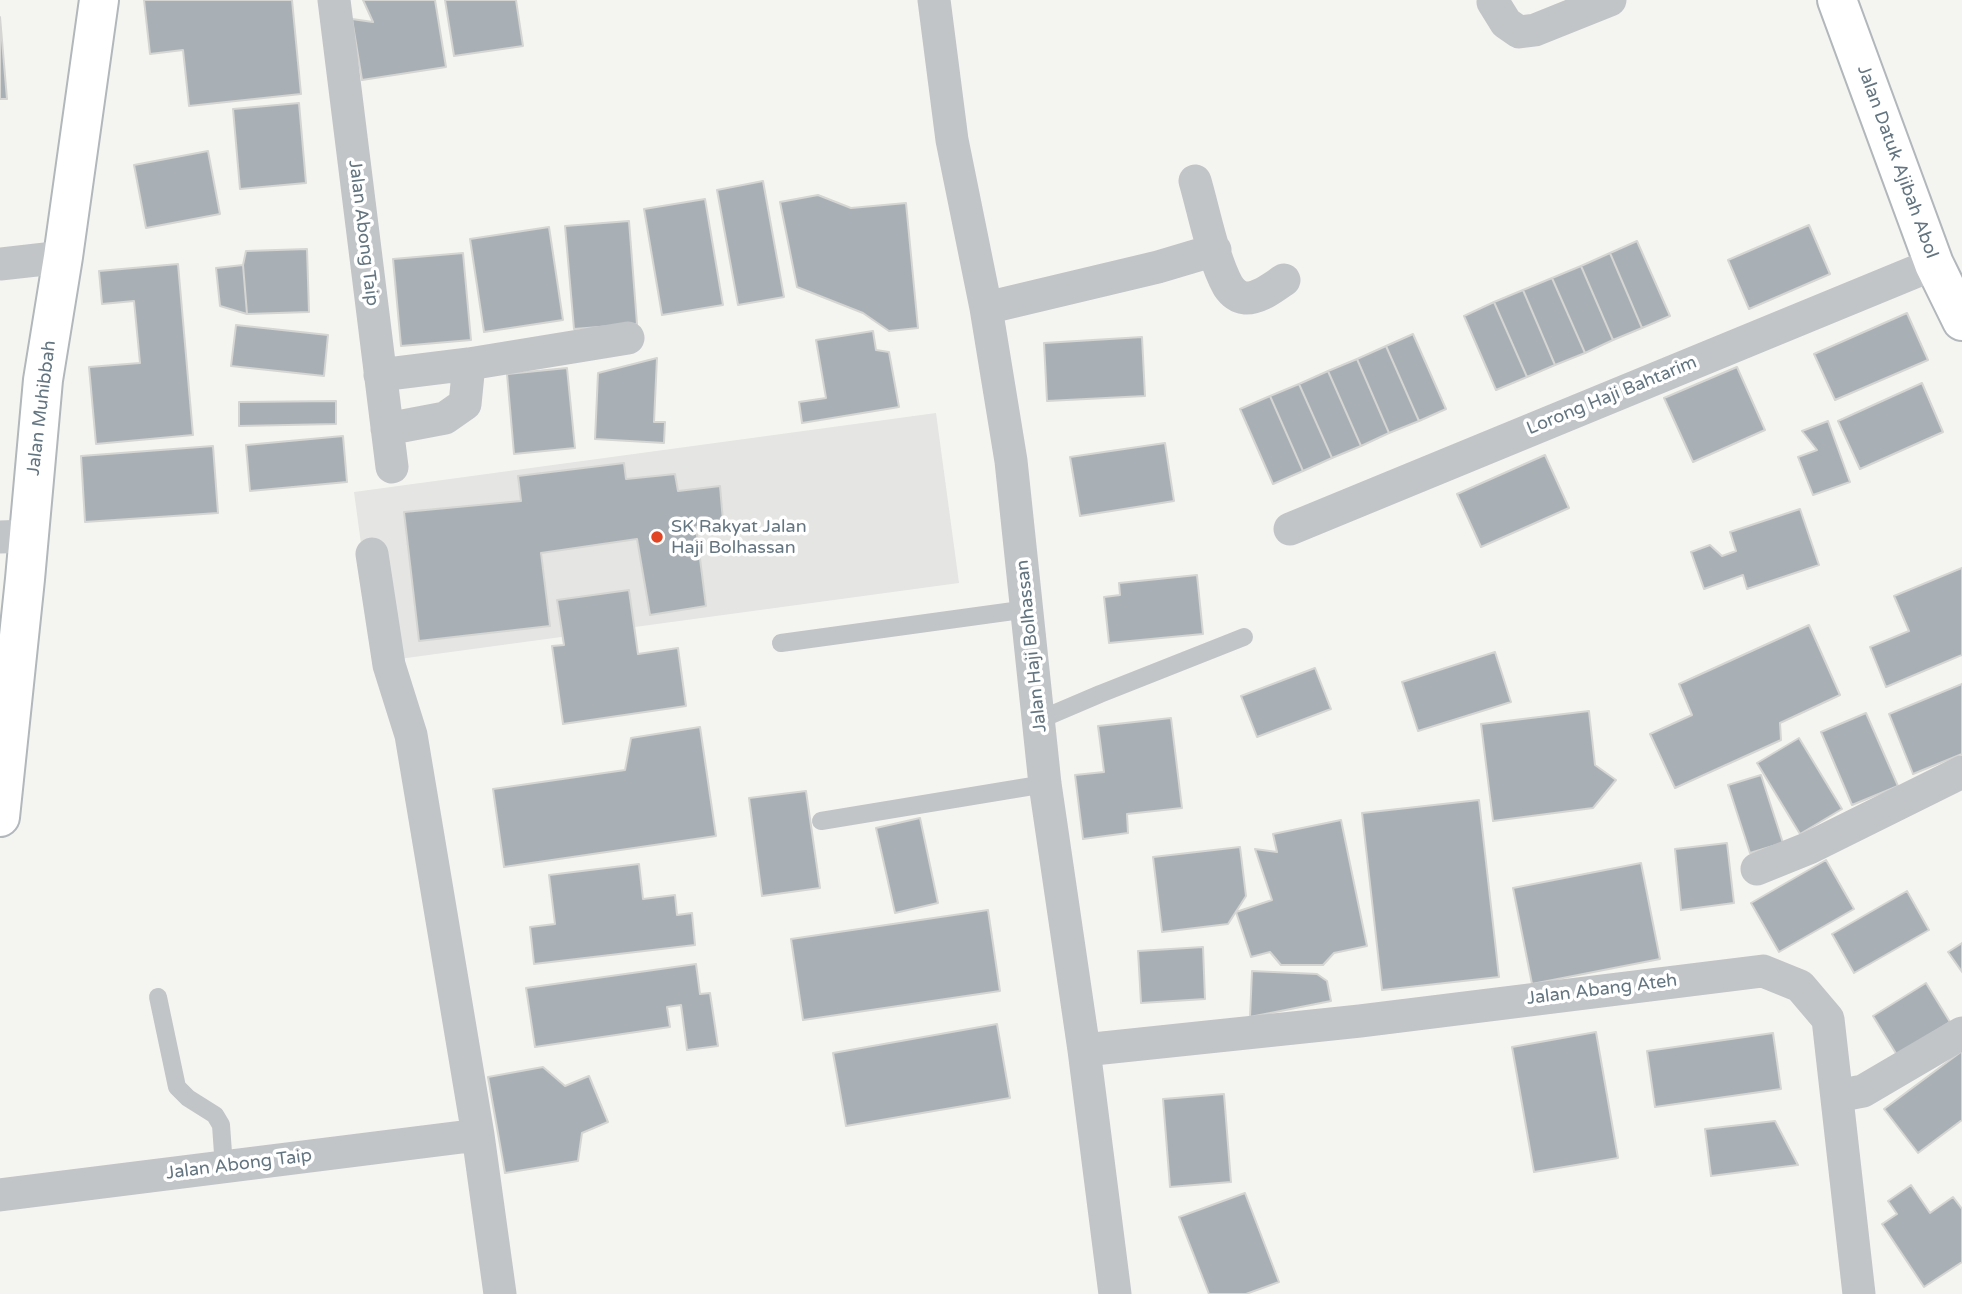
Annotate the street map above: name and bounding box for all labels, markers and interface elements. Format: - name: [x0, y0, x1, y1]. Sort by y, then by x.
- street label: Jalan Datuk Ajibah Abol: [1852, 63, 1942, 261]
- street label: Jalan Abong Taip: [343, 159, 383, 307]
- street label: Jalan Muhibbah: [23, 339, 61, 477]
- street label: Lorong Haji Bahtarim: [1524, 352, 1700, 440]
- place label: SK Rakyat Jalan Haji Bolhassan: [671, 516, 807, 558]
- marker: SK Rakyat Jalan Haji Bolhassan: [649, 529, 665, 545]
- street label: Jalan Haji Bolhassan: [1012, 559, 1052, 733]
- street label: Jalan Abang Ateh: [1526, 970, 1678, 1010]
- street label: Jalan Abong Taip: [165, 1145, 313, 1185]

